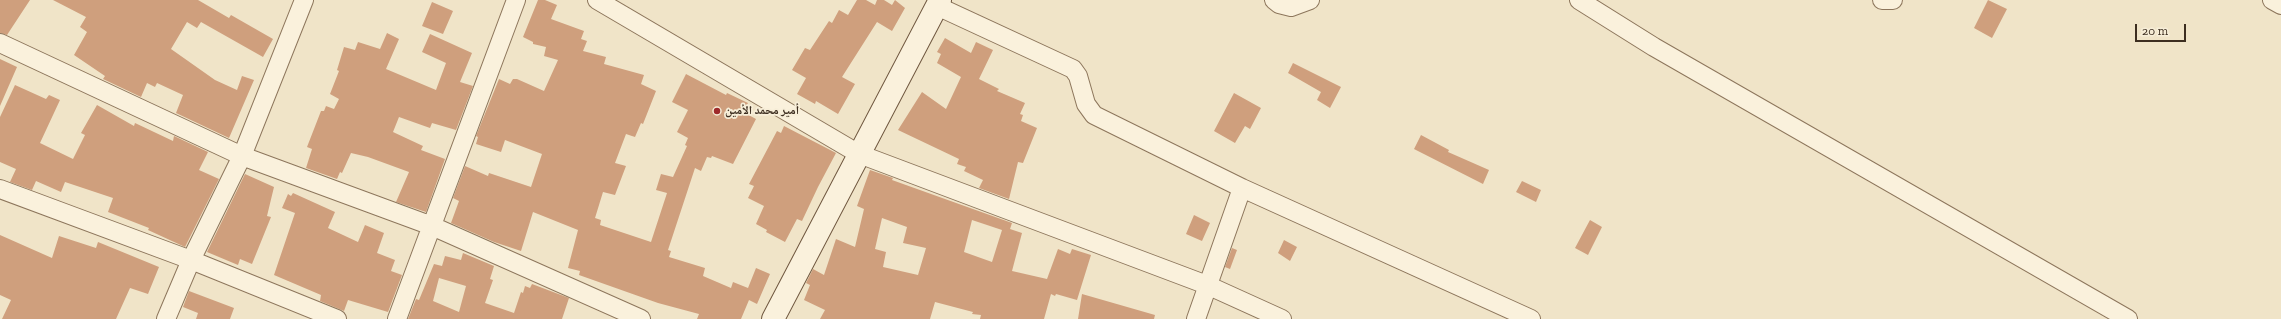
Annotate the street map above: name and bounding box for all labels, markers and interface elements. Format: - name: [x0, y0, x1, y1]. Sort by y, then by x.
- scale bar: [2137, 16, 2188, 42]
- text: 20 m: [2142, 24, 2168, 38]
- place label: أمير محمد الأمين: [725, 104, 799, 118]
- marker: أمير محمد الأمين: [712, 106, 722, 116]

